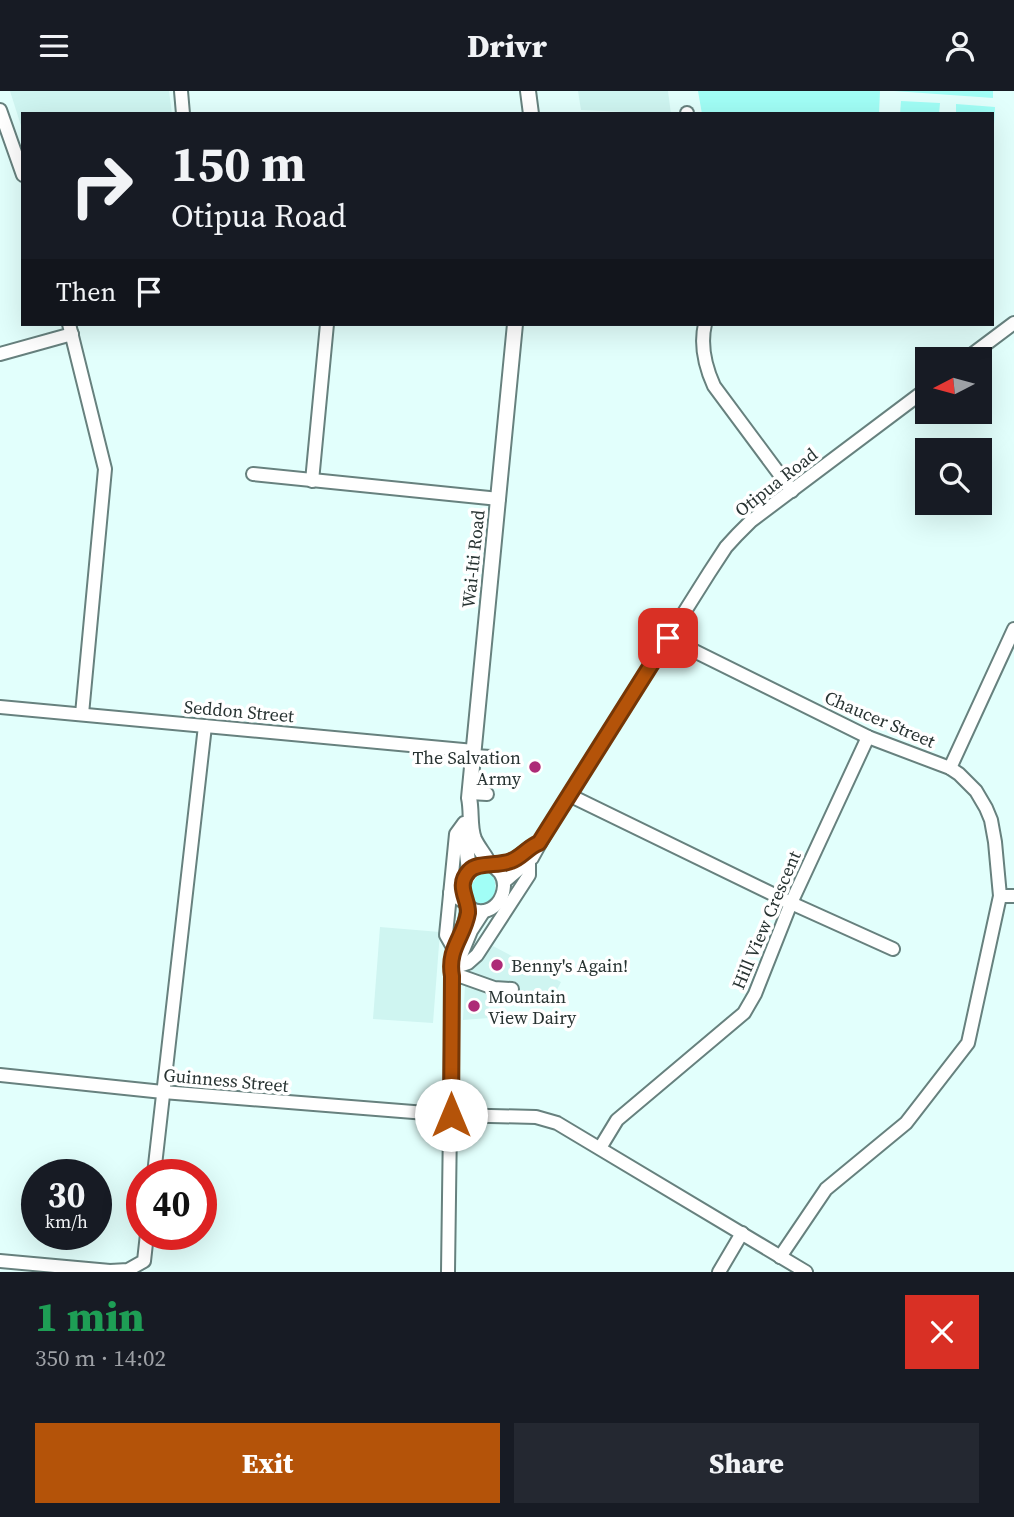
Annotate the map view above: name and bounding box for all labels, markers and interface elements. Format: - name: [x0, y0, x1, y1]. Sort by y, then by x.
- text: Drivr: [467, 24, 547, 68]
- icon: menu: [35, 27, 73, 65]
- icon: person: [941, 27, 979, 65]
- text: 150 m: [171, 130, 306, 197]
- icon: right: [56, 140, 147, 231]
- text: Otipua Road: [171, 194, 347, 238]
- icon: arrive: [130, 273, 168, 311]
- text: Then: [56, 274, 116, 310]
- north arrow: [915, 347, 992, 423]
- map controls: [915, 347, 992, 515]
- button: search: [915, 438, 992, 515]
- street label: Otipua Road: [729, 442, 823, 522]
- street label: Wai-Iti Road: [455, 509, 491, 609]
- pin: [638, 608, 698, 668]
- icon: arrive: [649, 619, 687, 657]
- street label: Chaucer Street: [821, 684, 939, 754]
- street label: Seddon Street: [183, 694, 295, 728]
- place label: The Salvation Army: [412, 745, 522, 791]
- marker: The Salvation Army: [527, 759, 543, 775]
- street label: Hill View Crescent: [726, 847, 807, 993]
- place label: Benny's Again!: [511, 953, 628, 978]
- marker: Benny's Again!: [489, 957, 505, 973]
- place label: Mountain View Dairy: [488, 984, 577, 1030]
- marker: Mountain View Dairy: [466, 998, 482, 1014]
- street label: Guinness Street: [162, 1062, 290, 1098]
- position arrow: [414, 1078, 488, 1152]
- speed limit sign: 40: [126, 1159, 217, 1250]
- text: 30: [48, 1171, 85, 1219]
- text: km/h: [45, 1209, 88, 1234]
- text: 1 min: [35, 1287, 145, 1345]
- button: close: [905, 1295, 979, 1369]
- text: 350 m · 14:02: [35, 1342, 166, 1374]
- button: Exit: [35, 1423, 500, 1503]
- button: Share: [514, 1423, 979, 1503]

